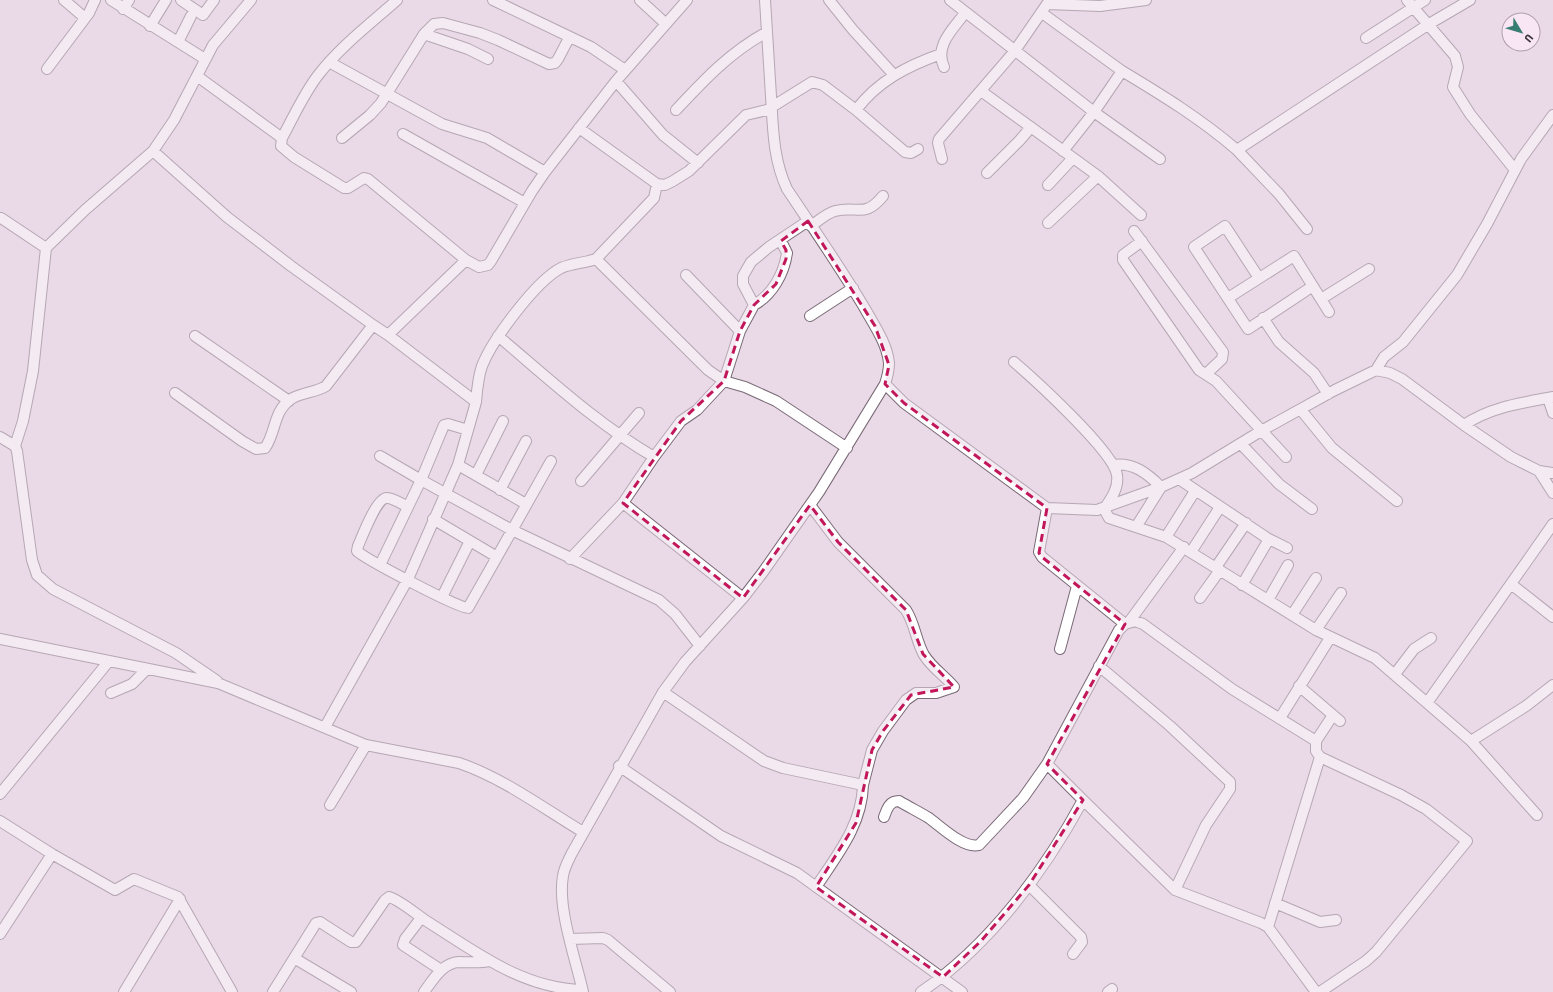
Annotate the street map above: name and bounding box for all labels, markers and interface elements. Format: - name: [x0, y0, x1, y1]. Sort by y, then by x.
- north arrow: [1501, 12, 1541, 52]
- text: U: [1522, 32, 1536, 44]

